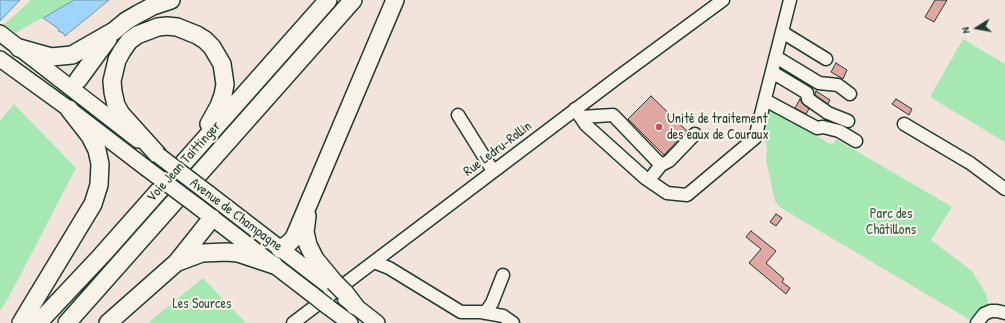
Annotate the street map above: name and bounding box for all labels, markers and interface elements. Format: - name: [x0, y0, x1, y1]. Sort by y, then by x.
- north arrow: [957, 8, 997, 48]
- text: N: [958, 26, 973, 35]
- place label: Unité de traitement des eaux de Couraux: [667, 111, 769, 144]
- street label: Voie Jean Taittinger: [143, 118, 225, 206]
- street label: Rue Ledru-Rollin: [461, 118, 535, 180]
- marker: Unité de traitement des eaux de Couraux: [654, 122, 664, 132]
- street label: Avenue de Champagne: [187, 175, 285, 255]
- park label: Parc des Châtillons: [866, 206, 916, 238]
- park label: Les Sources: [173, 296, 231, 312]

